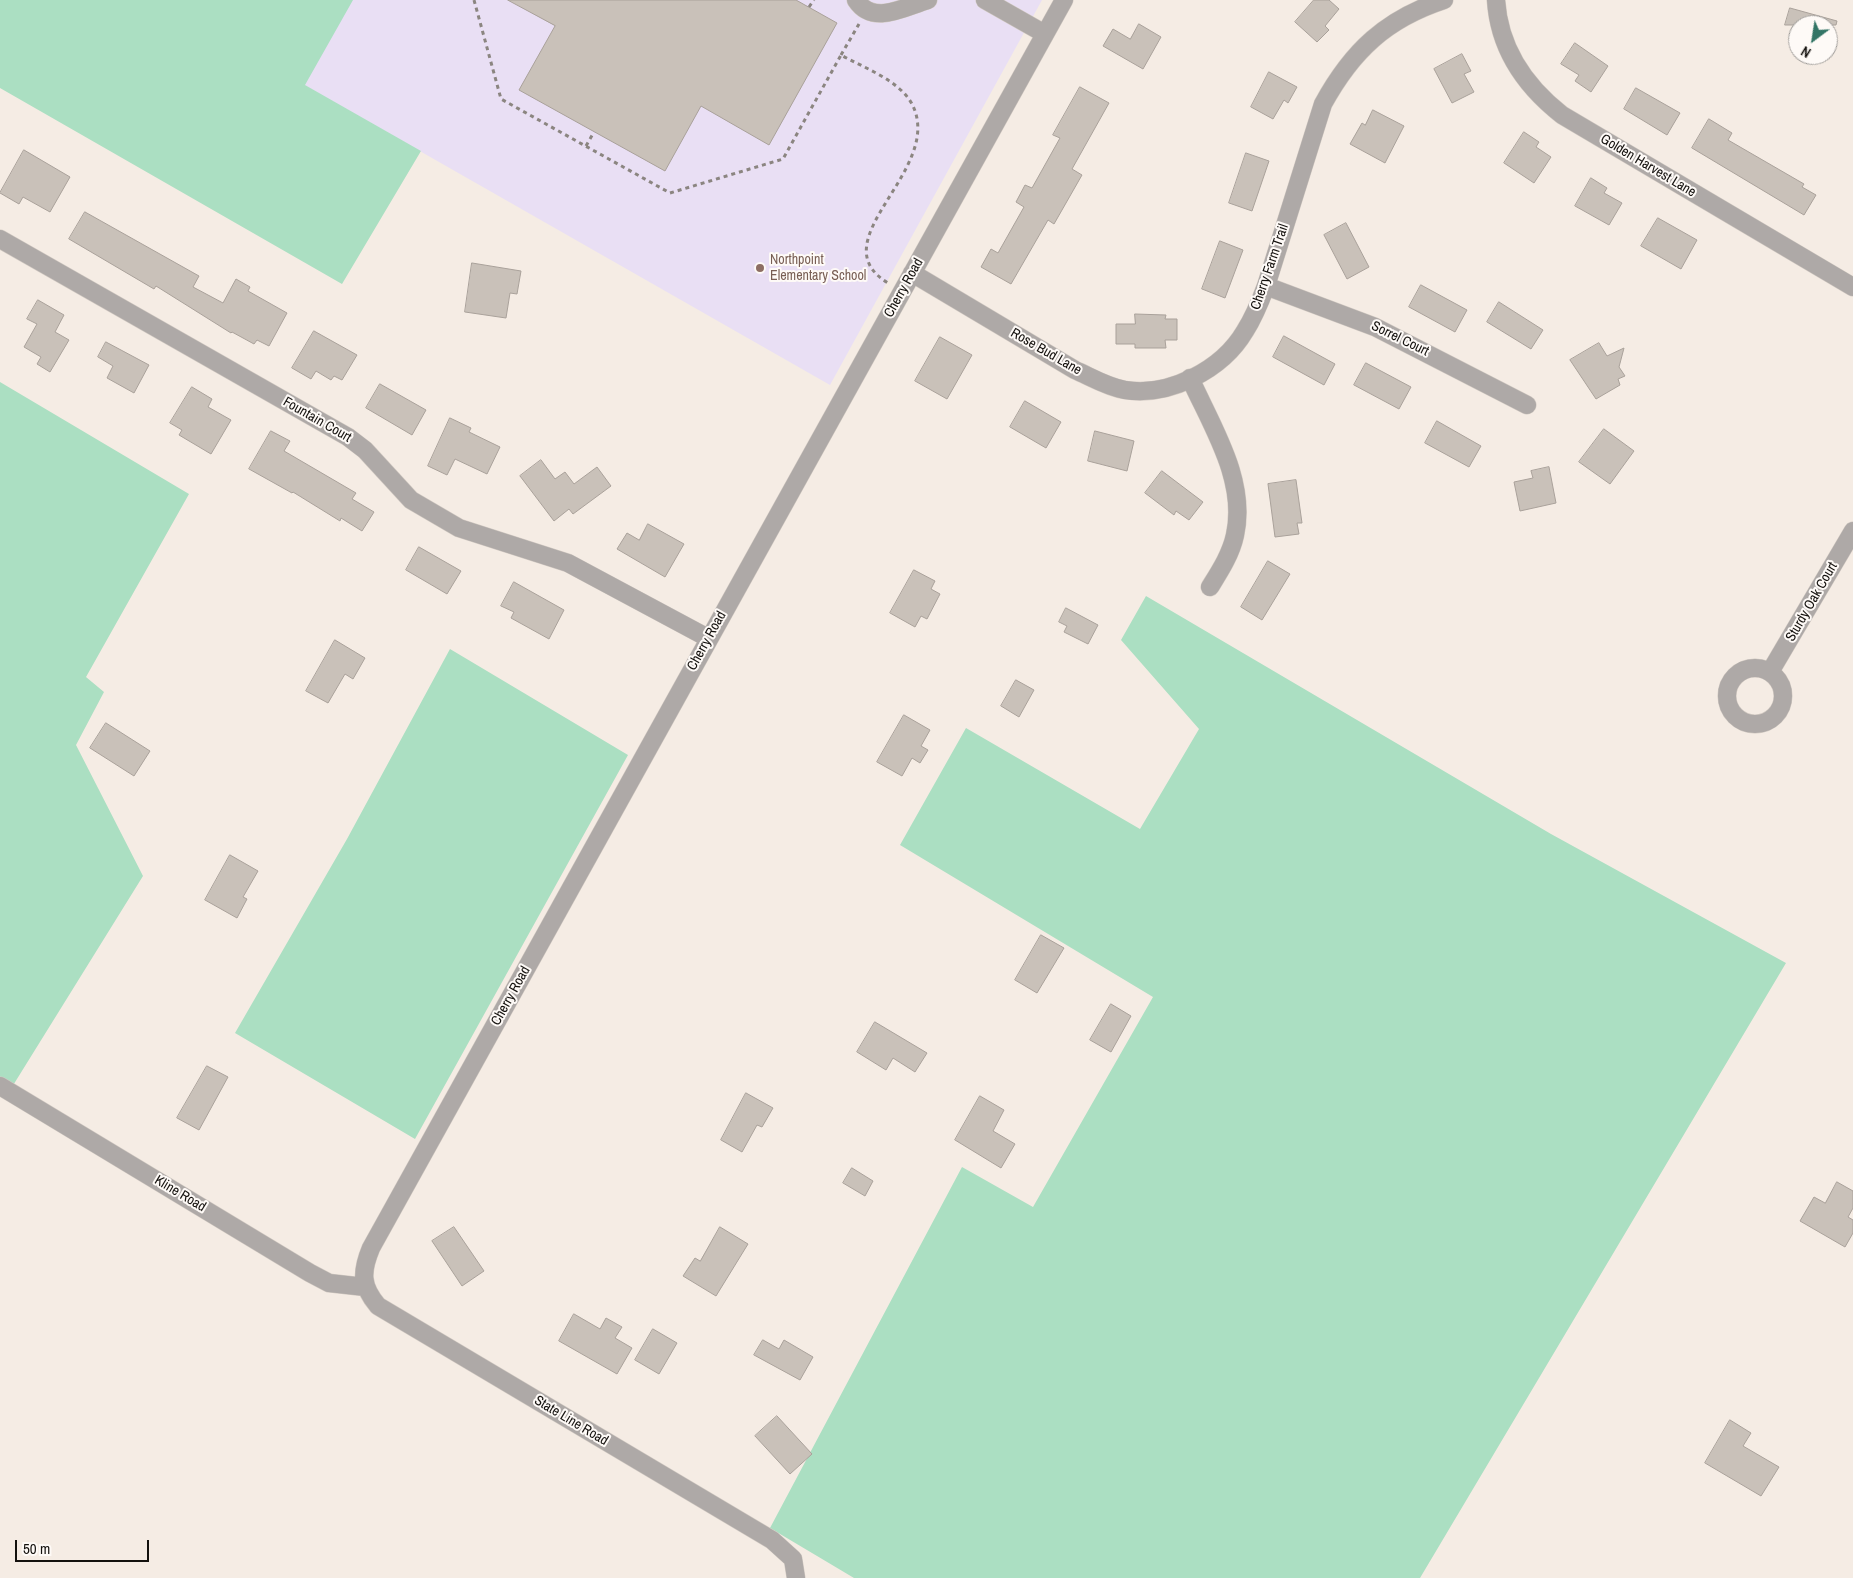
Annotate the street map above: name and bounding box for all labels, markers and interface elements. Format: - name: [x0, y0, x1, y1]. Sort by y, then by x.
- north arrow: [1788, 15, 1838, 65]
- text: N: [1798, 42, 1814, 62]
- street label: Golden Harvest Lane: [1597, 131, 1699, 201]
- street label: Cherry Farm Trail: [1247, 222, 1293, 312]
- place label: Northpoint Elementary School: [770, 252, 866, 284]
- street label: Cherry Road: [881, 255, 927, 321]
- marker: Northpoint Elementary School: [754, 262, 766, 274]
- street label: Sorrel Court: [1369, 318, 1431, 360]
- street label: Rose Bud Lane: [1008, 325, 1084, 379]
- street label: Fountain Court: [280, 394, 354, 446]
- street label: Sturdy Oak Court: [1783, 559, 1841, 645]
- street label: Cherry Road: [684, 608, 730, 674]
- street label: Cherry Road: [488, 963, 534, 1029]
- street label: Kline Road: [151, 1172, 209, 1216]
- street label: State Line Road: [531, 1392, 611, 1450]
- scale bar: [18, 1530, 151, 1562]
- text: 50 m: [23, 1538, 50, 1559]

